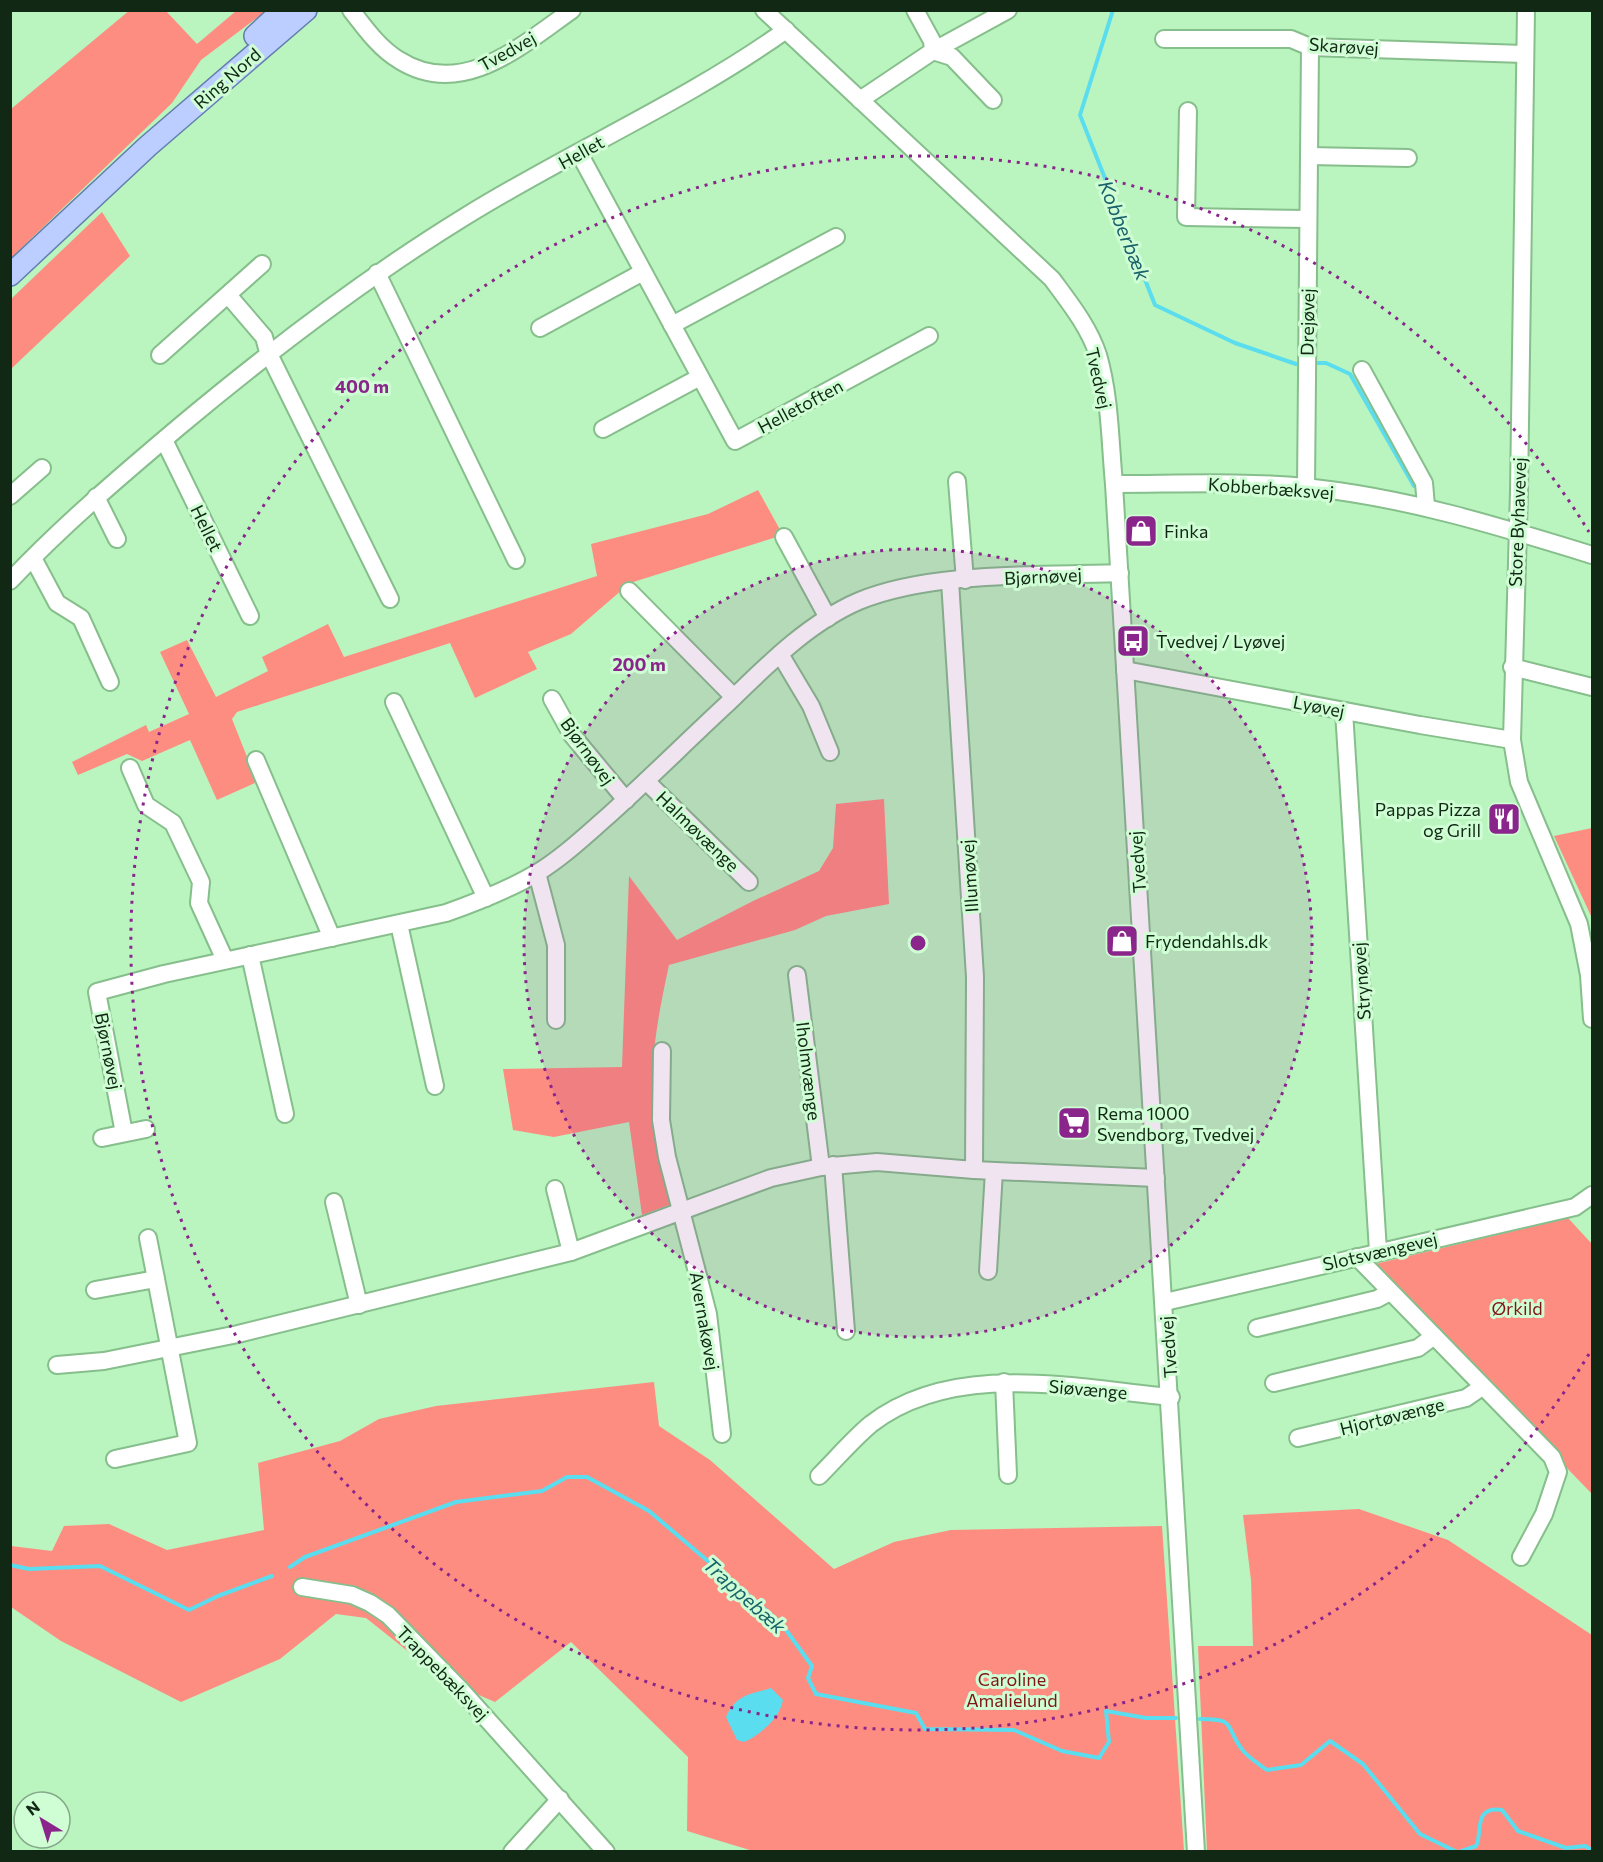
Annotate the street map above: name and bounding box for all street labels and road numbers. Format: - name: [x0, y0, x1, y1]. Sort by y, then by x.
- street label: Tvedvej: [474, 26, 540, 76]
- street label: Skarøvej: [1308, 33, 1380, 59]
- street label: Ring Nord: [189, 43, 265, 113]
- street label: Hellet: [554, 131, 608, 173]
- street label: Drejøvej: [1295, 288, 1319, 356]
- street label: Tvedvej: [1081, 345, 1117, 411]
- street label: Helletoften: [754, 374, 846, 438]
- street label: Store Byhavevej: [1504, 457, 1530, 587]
- street label: Kobberbæksvej: [1207, 473, 1335, 503]
- street label: Hellet: [186, 501, 228, 555]
- street label: Bjørnøvej: [1004, 563, 1082, 589]
- street label: Lyøvej: [1291, 690, 1347, 722]
- street label: Bjørnøvej: [556, 713, 620, 789]
- street label: Halmøvænge: [652, 786, 744, 876]
- street label: Tvedvej: [1124, 830, 1150, 894]
- street label: Illumøvej: [955, 839, 983, 913]
- street label: Strynøvej: [1347, 941, 1375, 1021]
- street label: Bjørnøvej: [91, 1011, 127, 1091]
- street label: Iholmvænge: [792, 1020, 826, 1122]
- street label: Slotsvængevej: [1321, 1227, 1439, 1275]
- street label: Avernakøvej: [685, 1270, 725, 1372]
- street label: Tvedvej: [1155, 1315, 1181, 1379]
- street label: Siøvænge: [1048, 1375, 1128, 1403]
- street label: Hjortøvænge: [1338, 1392, 1446, 1440]
- street label: Trappebæksvej: [392, 1621, 494, 1725]

